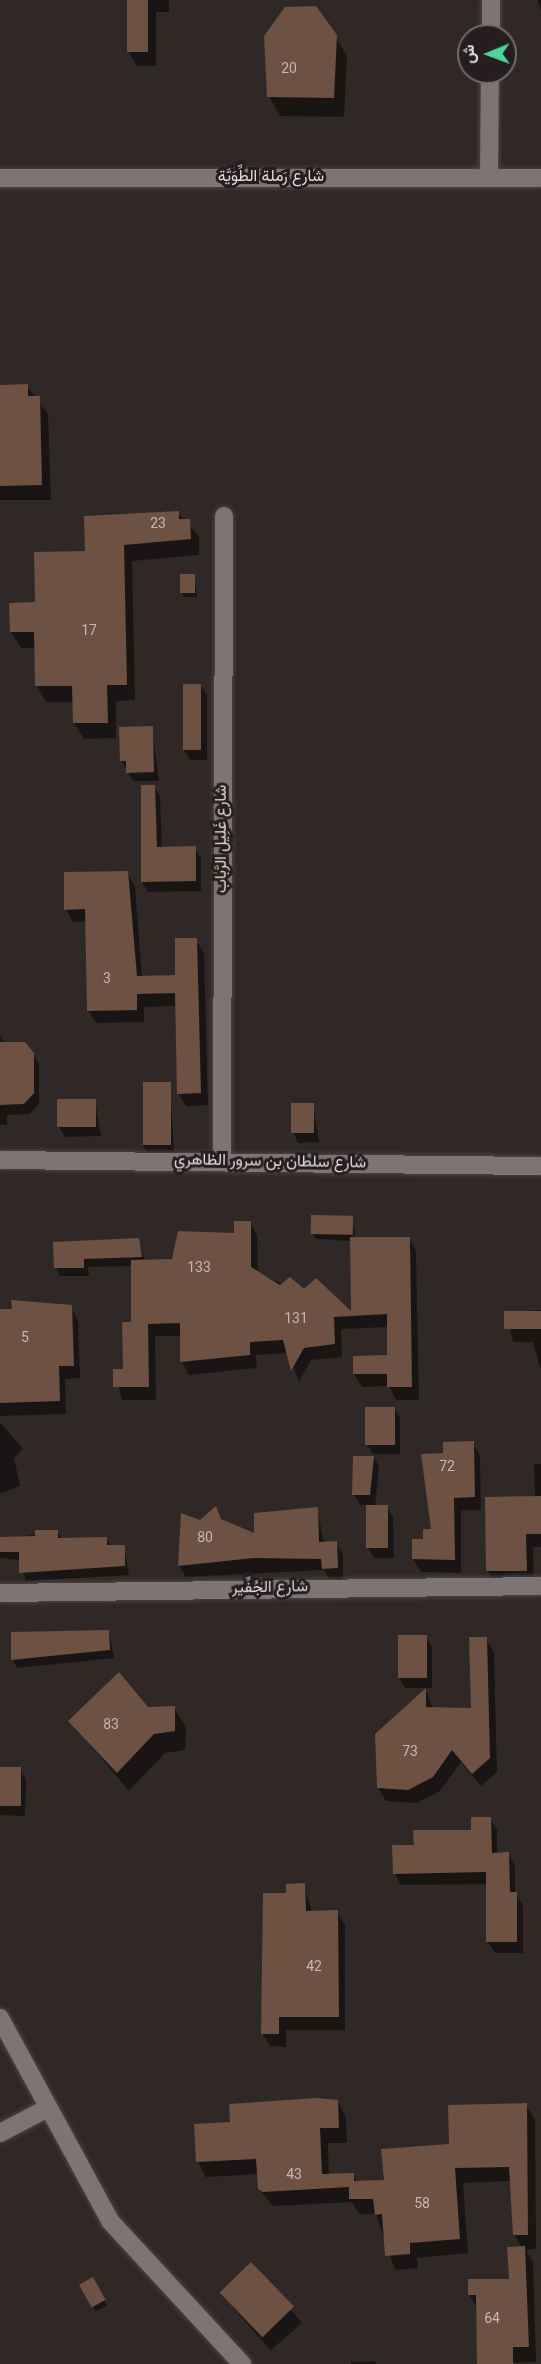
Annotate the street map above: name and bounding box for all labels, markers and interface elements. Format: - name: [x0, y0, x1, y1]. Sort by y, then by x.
- north arrow: [457, 24, 517, 84]
- text: ش: [458, 44, 483, 64]
- house number: 20: [281, 62, 297, 78]
- street label: شارع رَملة الطِّوَيَّة: [218, 168, 324, 188]
- house number: 23: [150, 517, 166, 533]
- house number: 17: [81, 624, 97, 640]
- street label: شارع غَلِيل الرَّباب: [213, 785, 233, 893]
- house number: 3: [103, 972, 111, 988]
- street label: شارع سلطان بن سرور الظاهري: [174, 1152, 366, 1174]
- house number: 133: [187, 1261, 211, 1277]
- house number: 131: [284, 1312, 308, 1328]
- house number: 5: [21, 1331, 29, 1347]
- house number: 72: [439, 1460, 455, 1476]
- house number: 80: [197, 1531, 213, 1547]
- street label: شارع الجُفِّير: [232, 1579, 308, 1599]
- house number: 83: [103, 1718, 119, 1734]
- house number: 73: [402, 1745, 418, 1761]
- house number: 42: [306, 1960, 322, 1976]
- house number: 43: [286, 2168, 302, 2184]
- house number: 58: [414, 2197, 430, 2213]
- house number: 64: [484, 2312, 500, 2328]

